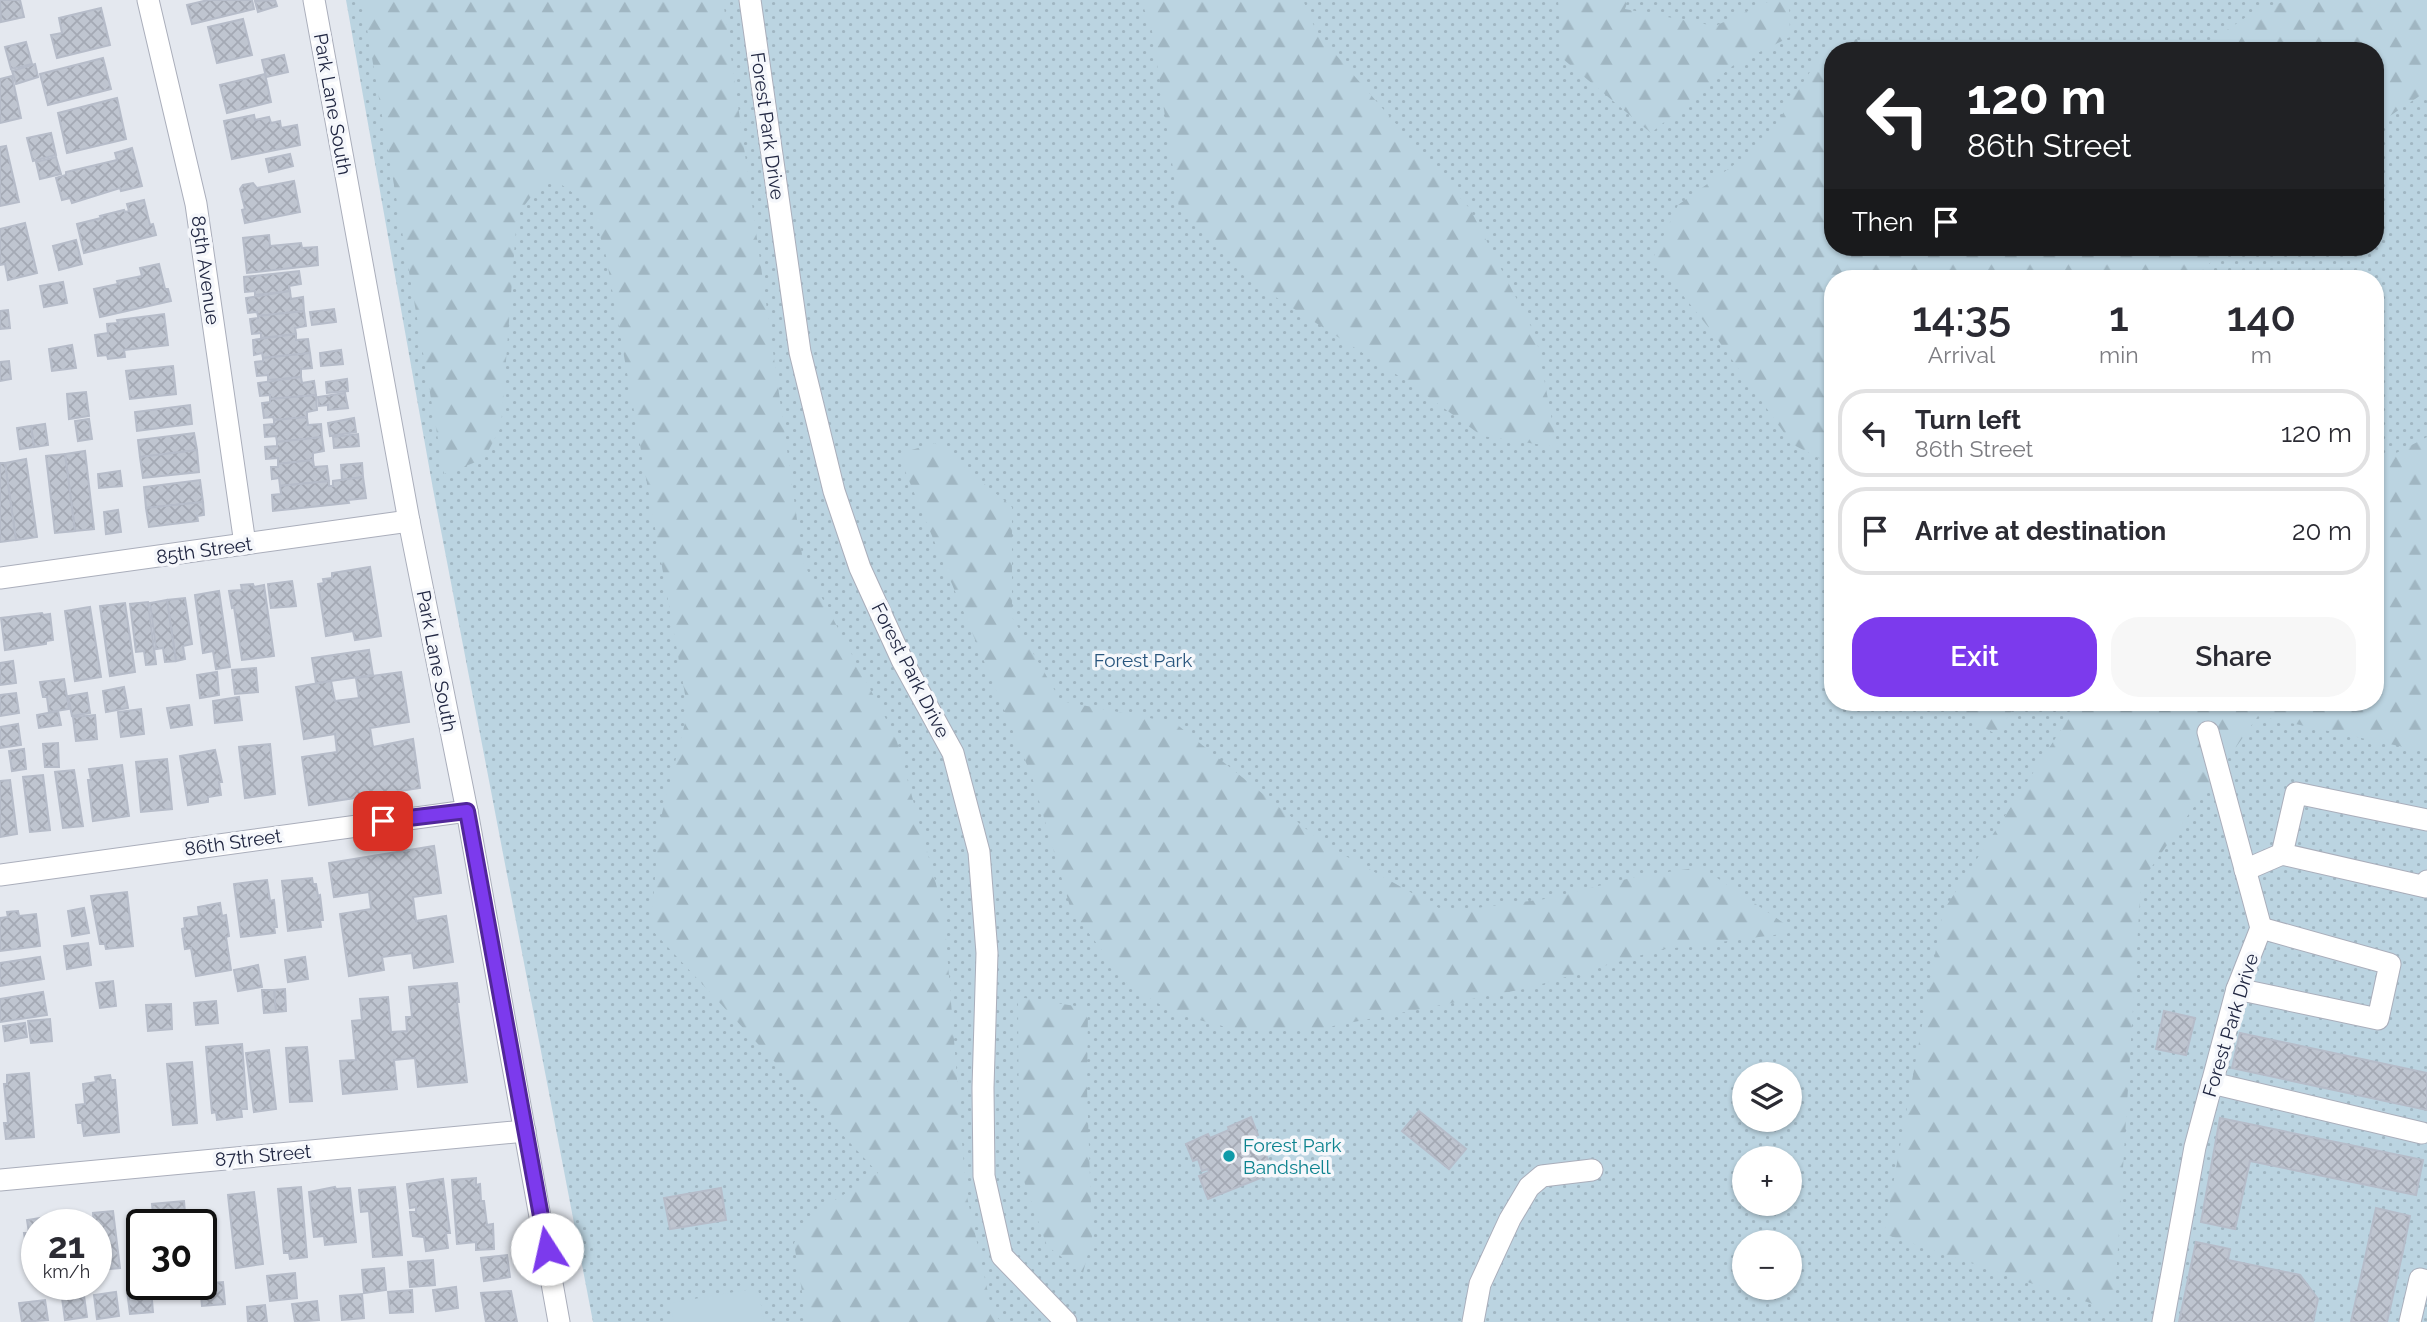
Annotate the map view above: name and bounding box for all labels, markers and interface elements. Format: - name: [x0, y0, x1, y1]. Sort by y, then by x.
- street label: Park Lane South: [310, 31, 356, 177]
- street label: Forest Park Drive: [747, 51, 789, 201]
- text: 120 m: [1967, 68, 2106, 125]
- icon: left: [1852, 70, 1943, 161]
- text: 86th Street: [1967, 127, 2132, 164]
- icon: arrive: [1927, 203, 1965, 241]
- text: Then: [1852, 207, 1913, 237]
- street label: 85th Avenue: [187, 214, 225, 326]
- text: 14:35: [1912, 292, 2011, 341]
- text: 1: [2109, 292, 2129, 341]
- text: 140: [2227, 292, 2296, 341]
- text: Arrival: [1928, 341, 1995, 368]
- text: min: [2099, 341, 2139, 368]
- text: m: [2251, 341, 2272, 368]
- text: Turn left: [1915, 405, 2021, 435]
- icon: left: [1856, 414, 1894, 452]
- text: 120 m: [2281, 418, 2352, 448]
- text: 86th Street: [1915, 435, 2033, 462]
- icon: arrive: [1856, 512, 1894, 550]
- text: Arrive at destination: [1915, 516, 2166, 546]
- text: 20 m: [2292, 516, 2352, 546]
- street label: 85th Street: [155, 532, 254, 568]
- street label: Park Lane South: [412, 588, 462, 734]
- street label: Forest Park Drive: [867, 599, 955, 741]
- button: Exit: [1852, 617, 2097, 697]
- button: Share: [2111, 617, 2356, 697]
- park label: Forest Park: [1094, 649, 1192, 671]
- pin: [353, 791, 413, 851]
- icon: arrive: [364, 802, 402, 840]
- street label: 86th Street: [183, 824, 284, 860]
- street label: Forest Park Drive: [2198, 951, 2262, 1099]
- map controls: [1732, 1062, 1802, 1300]
- button: layers: [1732, 1062, 1802, 1132]
- place label: Forest Park Bandshell: [1243, 1134, 1342, 1178]
- street label: 87th Street: [214, 1140, 313, 1170]
- button: +: [1732, 1146, 1802, 1216]
- marker: Forest Park Bandshell: [1221, 1148, 1237, 1164]
- speed limit sign: 30: [126, 1209, 217, 1300]
- position arrow: [510, 1212, 584, 1286]
- text: 21: [48, 1225, 85, 1266]
- button: −: [1732, 1230, 1802, 1300]
- text: km/h: [43, 1261, 90, 1282]

